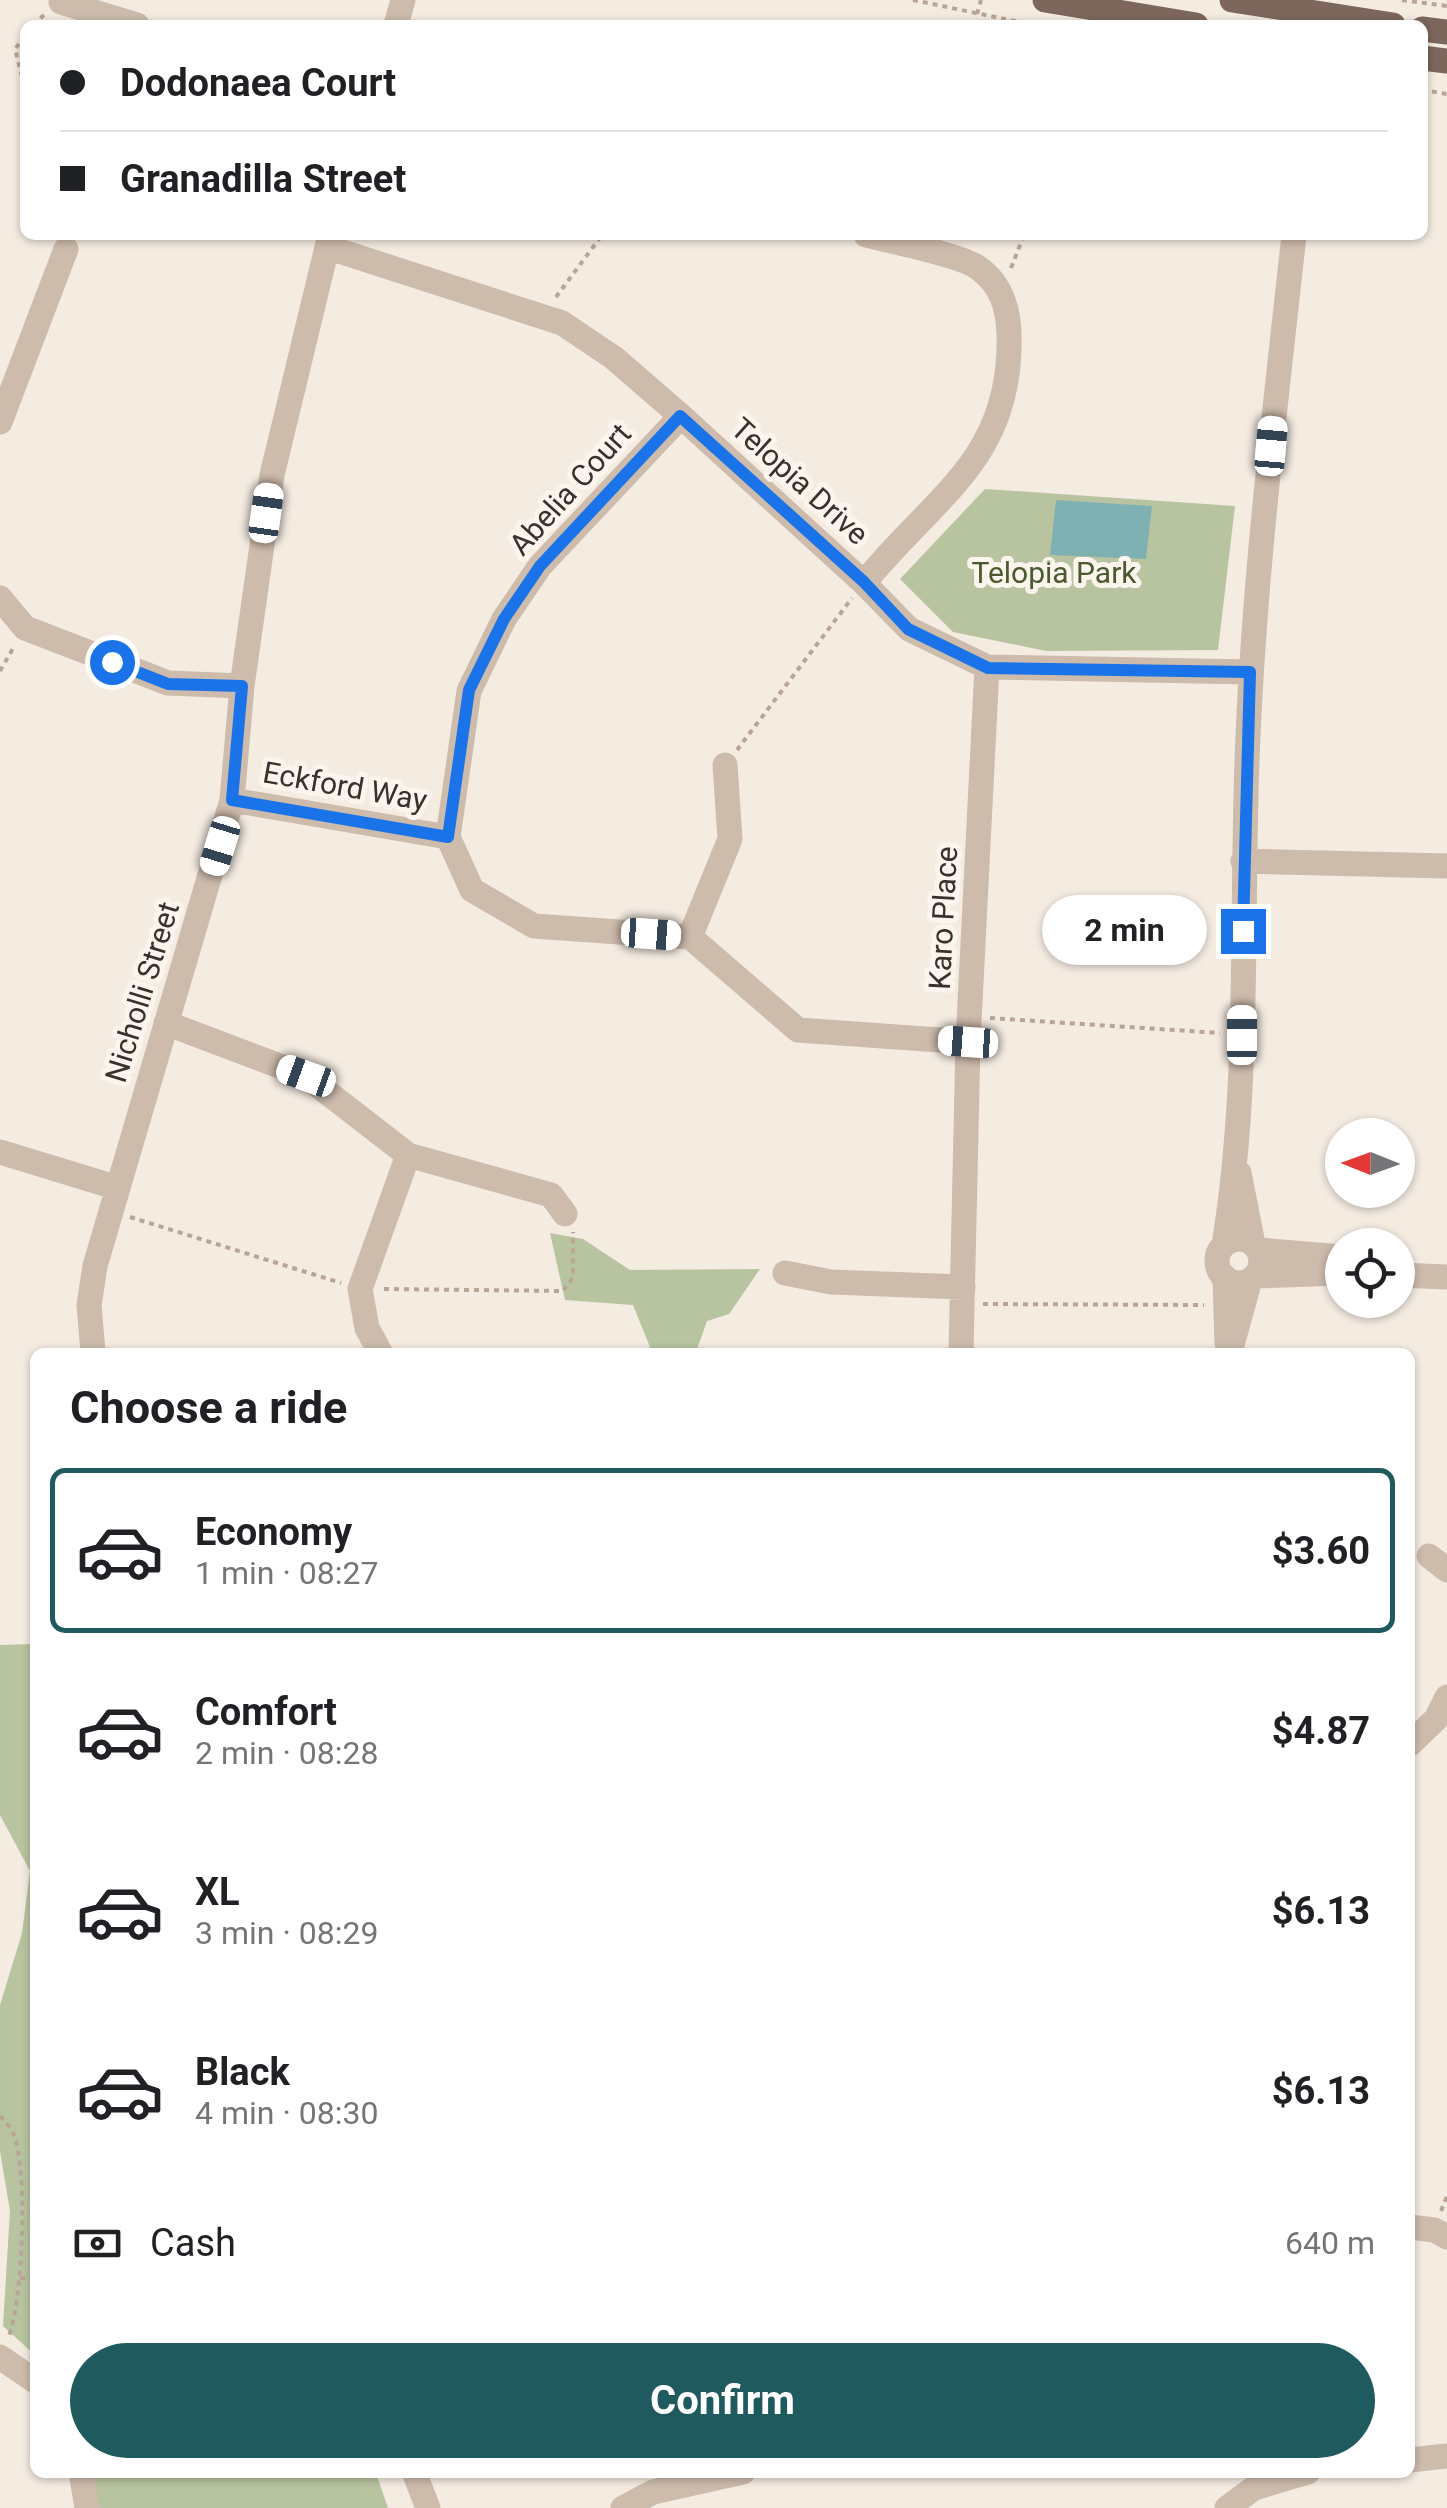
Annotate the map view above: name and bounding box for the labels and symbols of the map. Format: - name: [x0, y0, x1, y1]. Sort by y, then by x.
- street label: Telopia Drive: [724, 410, 876, 552]
- car: [1253, 415, 1289, 477]
- street label: Abelia Court: [502, 416, 638, 562]
- car: [247, 481, 285, 545]
- park label: Telopia Park: [971, 555, 1137, 590]
- route start: [90, 640, 135, 685]
- street label: Eckford Way: [260, 754, 430, 818]
- car: [197, 813, 243, 879]
- street label: Karo Place: [922, 845, 964, 991]
- callout: 2 min: [1043, 896, 1208, 966]
- street label: Nicholli Street: [98, 898, 186, 1086]
- route end: [1221, 909, 1266, 954]
- car: [620, 917, 682, 951]
- car: [1227, 1005, 1257, 1065]
- car: [937, 1025, 999, 1059]
- car: [273, 1052, 339, 1100]
- north arrow: [1325, 1118, 1415, 1208]

